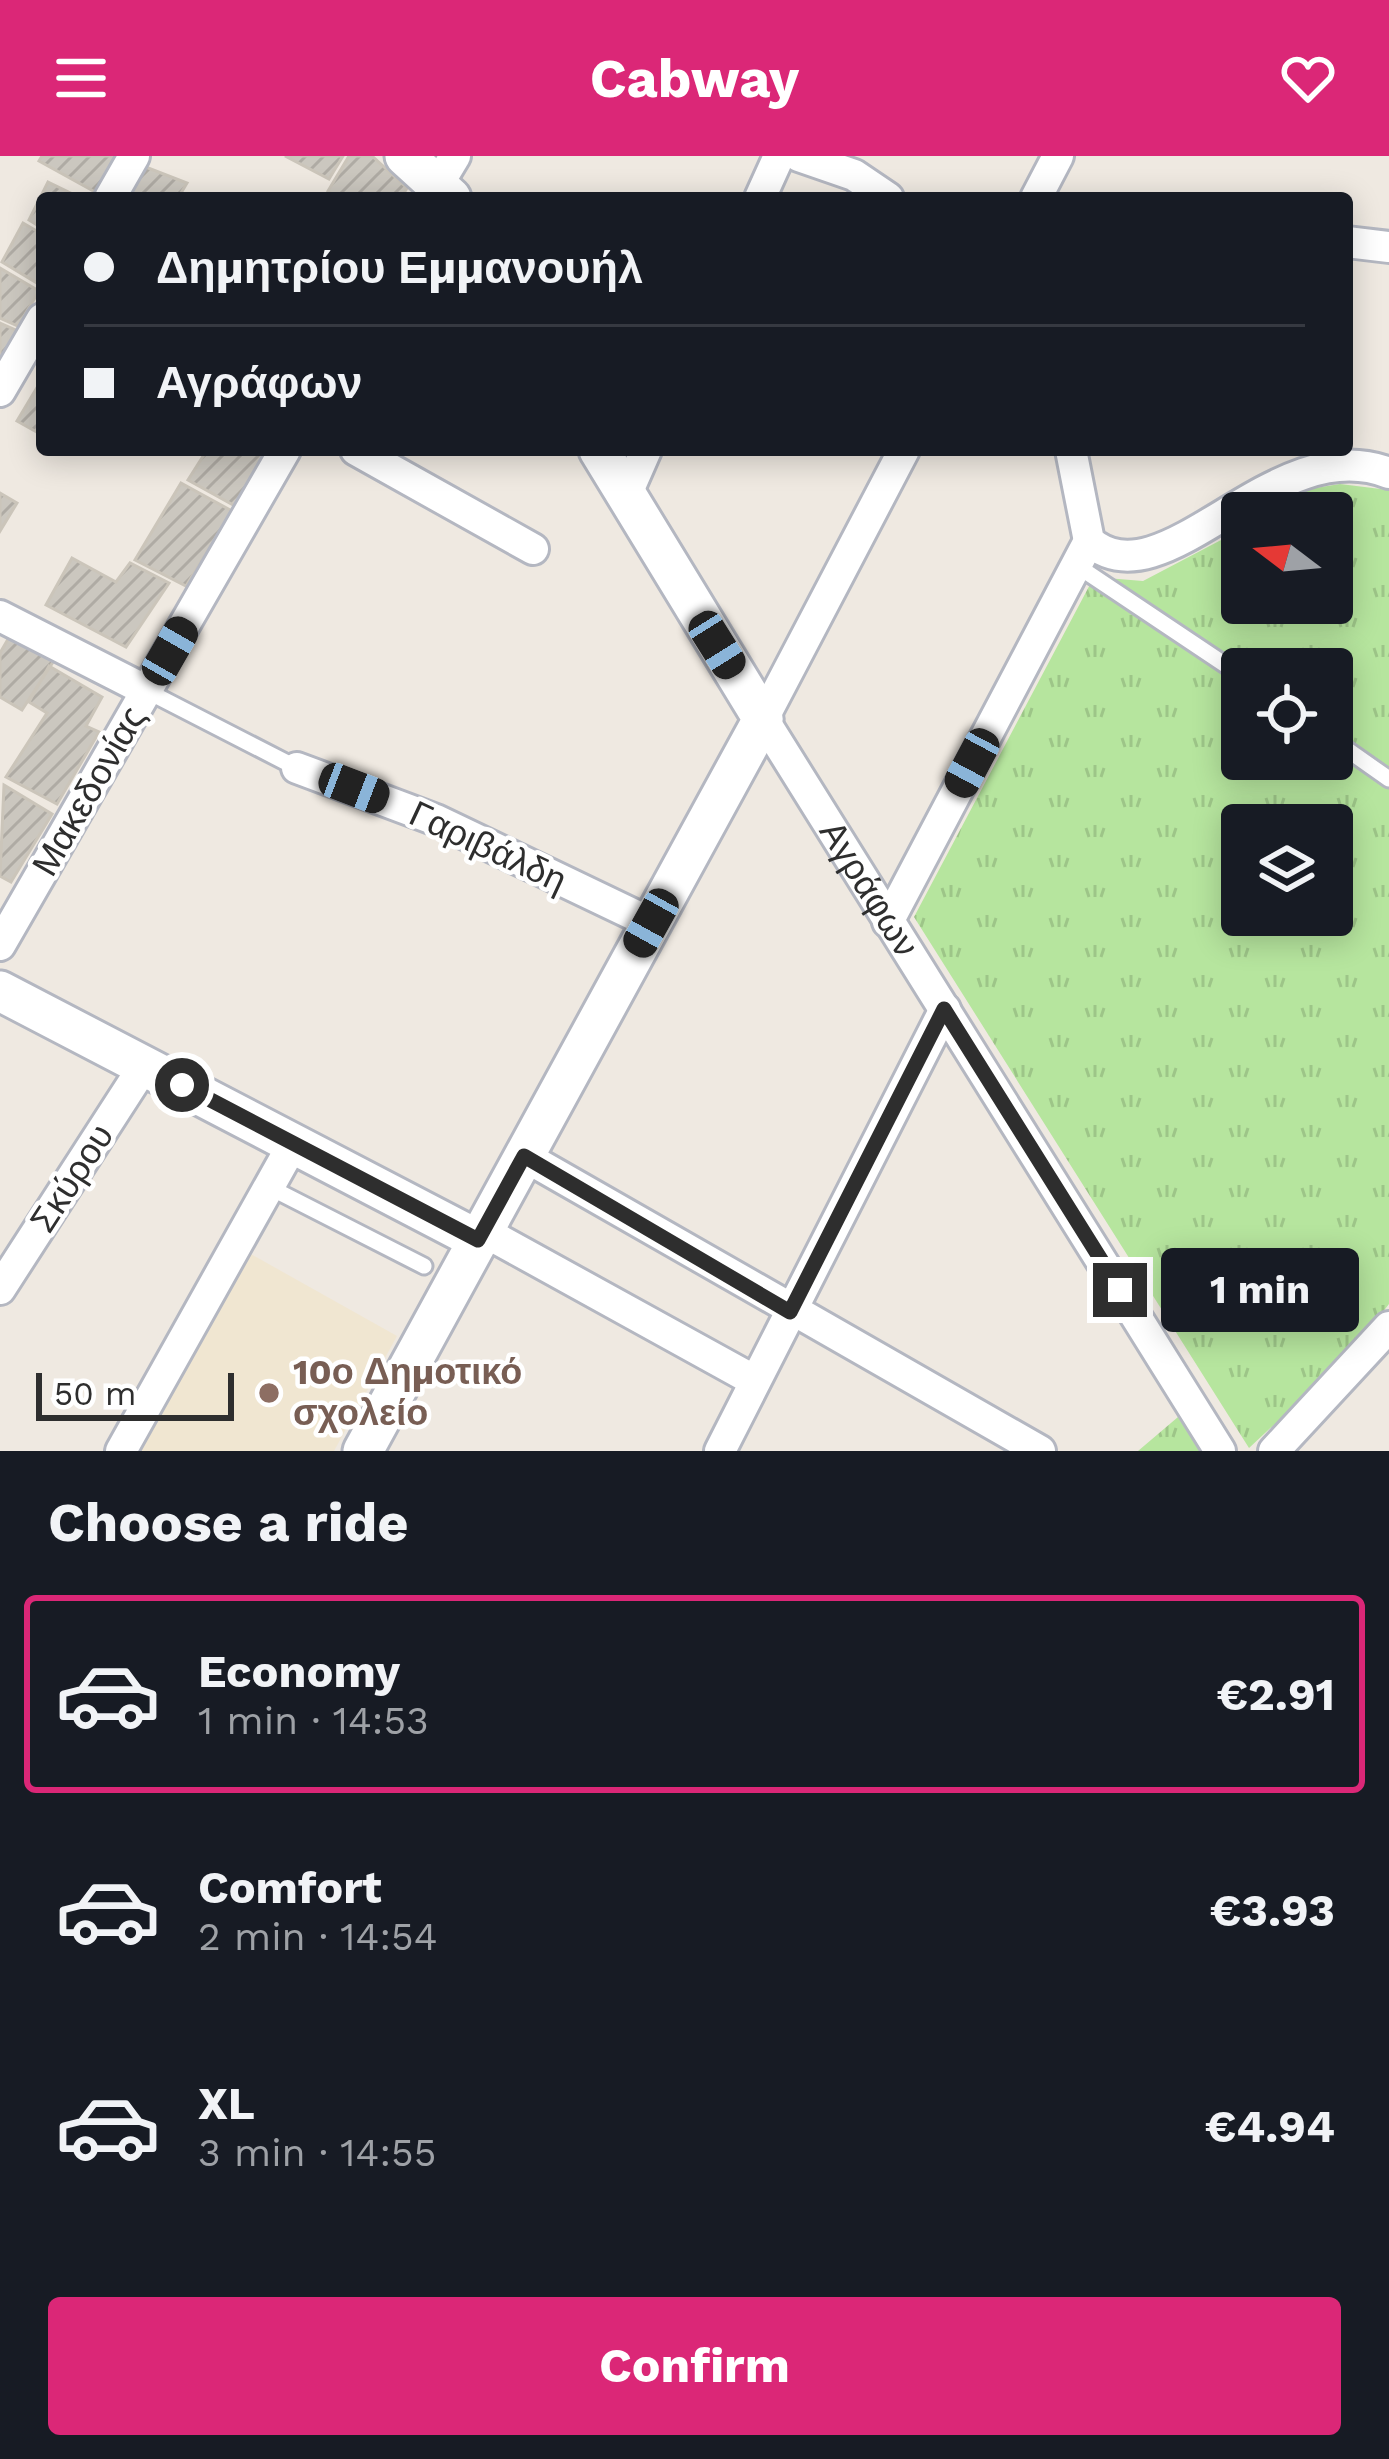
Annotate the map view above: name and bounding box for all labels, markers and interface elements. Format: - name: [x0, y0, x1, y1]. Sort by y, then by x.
- icon: menu: [48, 45, 114, 111]
- icon: heart: [1275, 45, 1341, 111]
- text: Cabway: [590, 47, 799, 110]
- text: Δημητρίου Εμμανουήλ: [156, 241, 643, 294]
- text: Αγράφων: [156, 356, 363, 409]
- north arrow: [1221, 492, 1353, 624]
- map controls: [1221, 492, 1353, 936]
- car: [683, 605, 751, 685]
- car: [136, 611, 204, 691]
- button: locate: [1221, 648, 1353, 780]
- street label: Μακεδονίας: [24, 699, 154, 883]
- car: [939, 723, 1005, 803]
- car: [314, 758, 394, 818]
- street label: Γαριβάλδη: [403, 792, 573, 902]
- button: layers: [1221, 804, 1353, 936]
- street label: Αγράφων: [811, 813, 927, 965]
- car: [618, 883, 684, 963]
- route start: [155, 1058, 209, 1112]
- street label: Σκύρου: [22, 1116, 122, 1240]
- callout: 1 min: [1162, 1248, 1360, 1332]
- route end: [1093, 1263, 1147, 1317]
- text: 1 min: [1210, 1267, 1310, 1312]
- place label: 10ο Δημοτικό σχολείο: [293, 1351, 522, 1434]
- scale bar: [36, 1367, 234, 1420]
- text: 50 m: [54, 1374, 136, 1413]
- marker: 10ο Δημοτικό σχολείο: [256, 1380, 282, 1406]
- text: Choose a ride: [48, 1491, 409, 1554]
- icon: car: [54, 1640, 162, 1748]
- text: Economy: [198, 1645, 400, 1698]
- text: €2.91: [1216, 1668, 1335, 1721]
- text: 1 min · 14:53: [198, 1698, 429, 1743]
- icon: car: [54, 1856, 162, 1964]
- text: Comfort: [198, 1861, 382, 1914]
- text: €3.93: [1210, 1884, 1335, 1937]
- text: 2 min · 14:54: [198, 1914, 437, 1959]
- icon: car: [54, 2072, 162, 2180]
- text: XL: [198, 2077, 255, 2130]
- text: €4.94: [1205, 2100, 1335, 2153]
- text: 3 min · 14:55: [198, 2130, 436, 2175]
- button: Confirm: [48, 2297, 1341, 2435]

